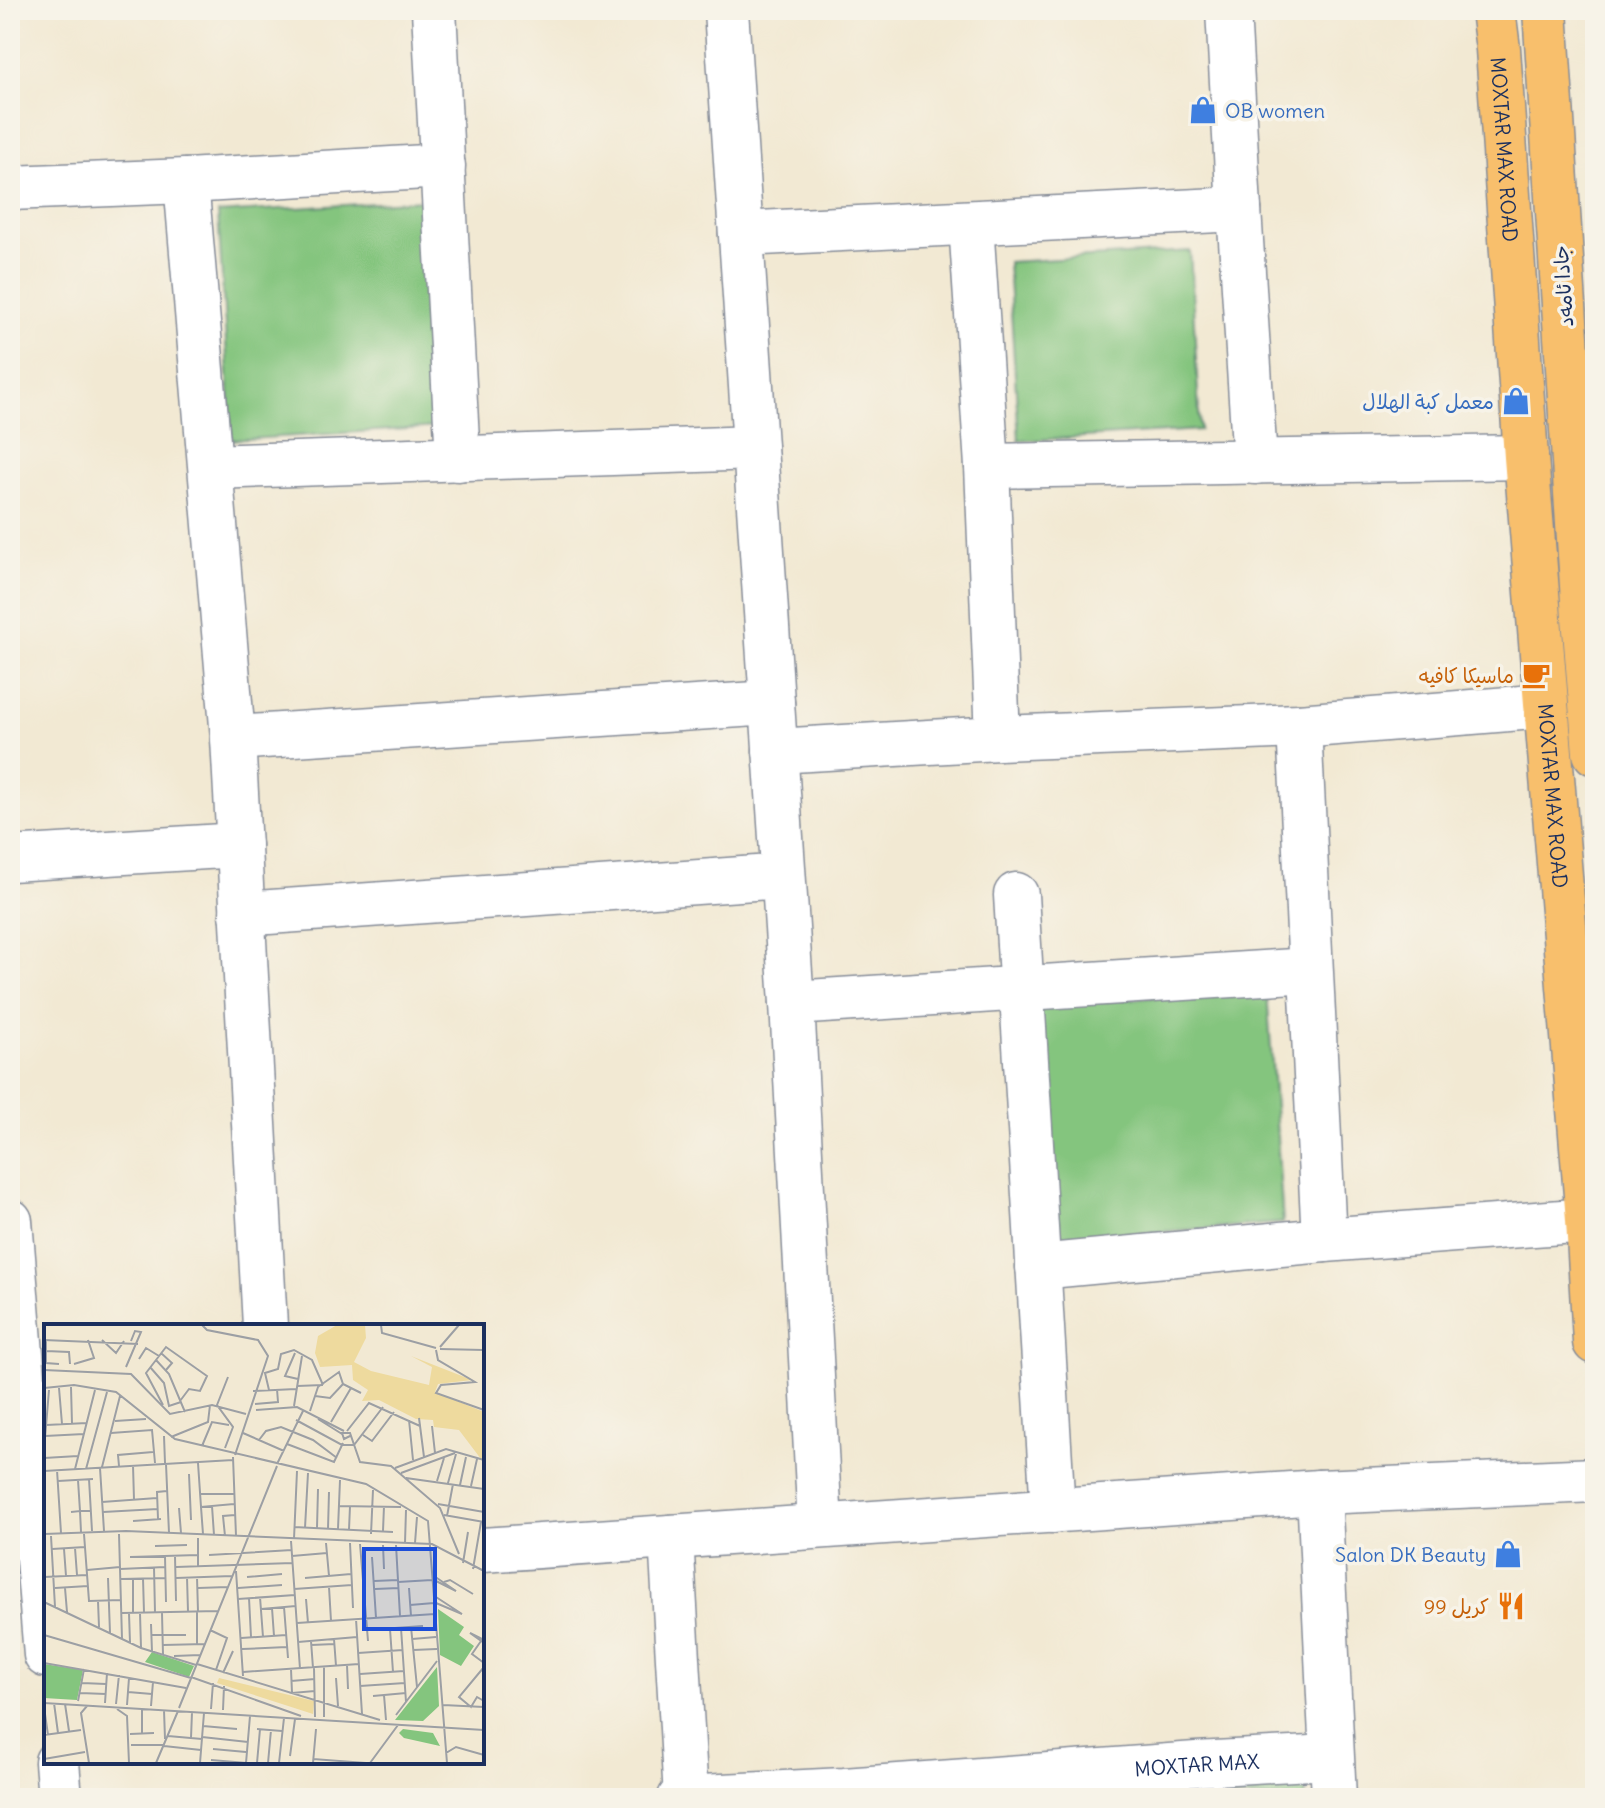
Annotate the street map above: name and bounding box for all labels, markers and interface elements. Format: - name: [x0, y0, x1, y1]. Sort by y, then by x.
- street label: MOXTAR MAX ROAD: [1486, 56, 1524, 243]
- shop icon: OB women: [1188, 95, 1218, 125]
- place label: OB women: [1225, 98, 1325, 123]
- street label: جادا ئامەد: [1548, 244, 1578, 328]
- shop icon: معمل كبة الهلال: [1501, 386, 1531, 416]
- place label: معمل كبة الهلال: [1362, 389, 1494, 414]
- cafe icon: ماسيكا كافيه: [1521, 660, 1551, 690]
- place label: ماسيكا كافيه: [1419, 663, 1514, 688]
- street label: MOXTAR MAX ROAD: [1534, 702, 1573, 889]
- inset map: [44, 1324, 484, 1764]
- shop icon: Salon DK Beauty: [1493, 1539, 1523, 1569]
- place label: Salon DK Beauty: [1335, 1542, 1486, 1567]
- restaurant icon: 99 كريل: [1496, 1591, 1526, 1621]
- place label: 99 كريل: [1424, 1594, 1489, 1619]
- street label: MOXTAR MAX: [1133, 1748, 1261, 1781]

